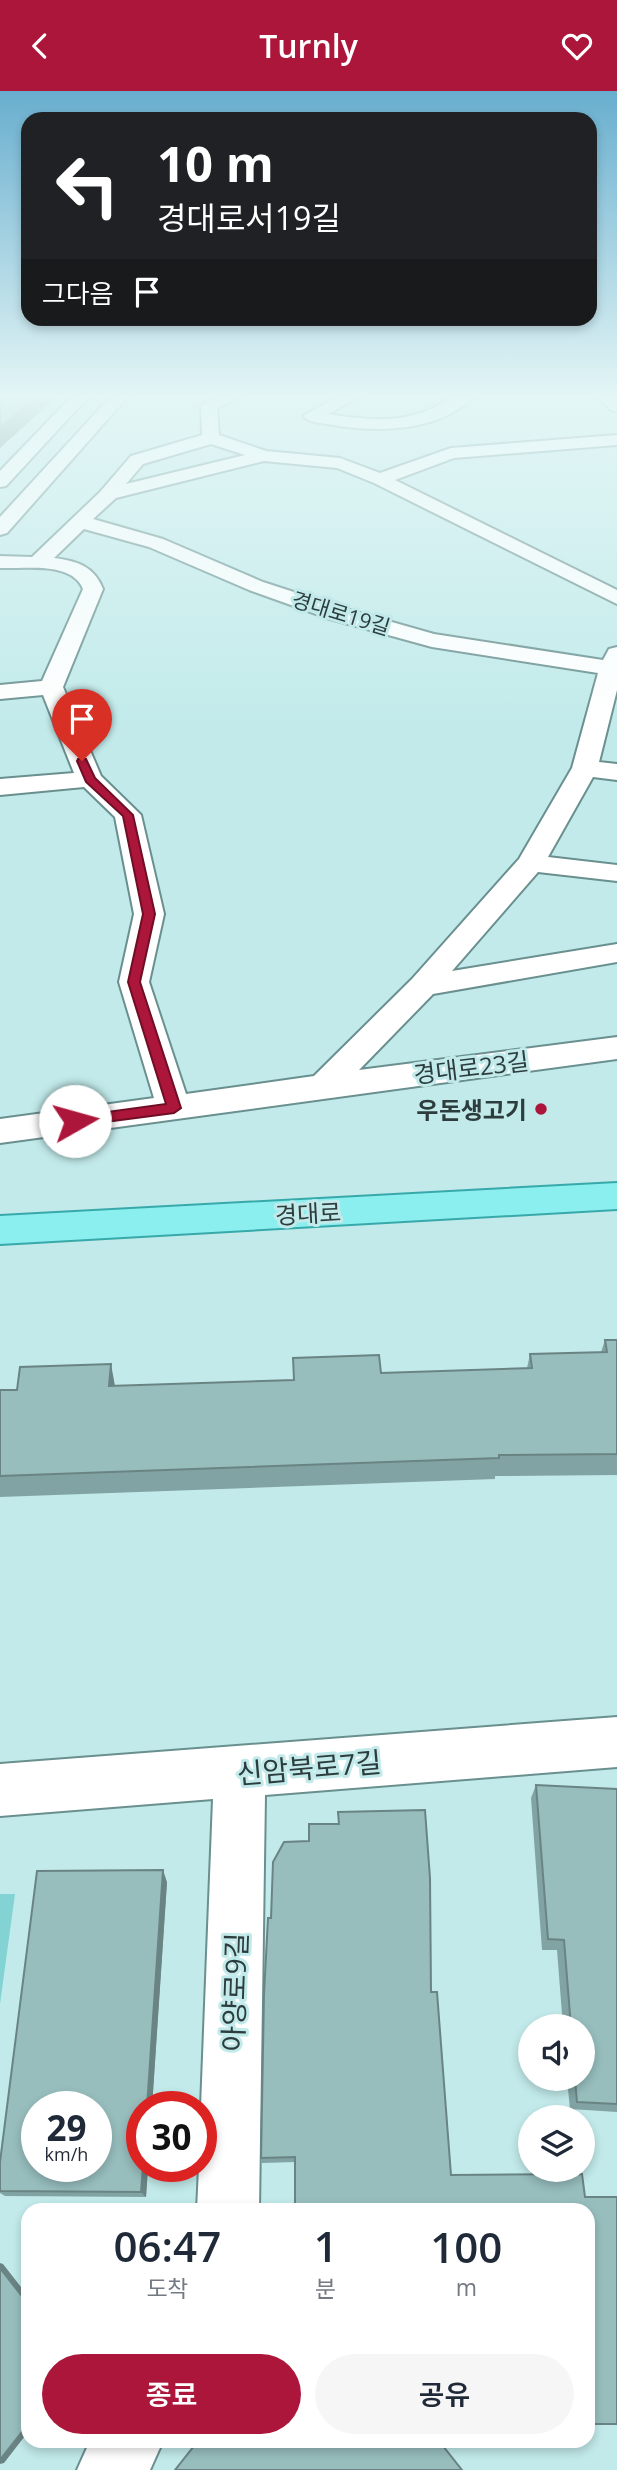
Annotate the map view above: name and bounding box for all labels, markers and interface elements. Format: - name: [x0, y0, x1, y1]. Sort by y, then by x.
- text: Turnly: [259, 24, 358, 67]
- icon: back: [21, 27, 59, 65]
- icon: heart: [558, 27, 596, 65]
- text: 10 m: [157, 130, 274, 196]
- icon: left: [42, 140, 133, 231]
- text: 경대로서19길: [157, 196, 341, 239]
- icon: arrive: [128, 273, 166, 311]
- text: 그다음: [42, 275, 114, 311]
- street label: 경대로19길: [288, 585, 394, 641]
- pin: [52, 689, 112, 761]
- icon: arrive: [63, 700, 101, 738]
- street label: 경대로23길: [412, 1044, 530, 1090]
- position arrow: [38, 1084, 112, 1158]
- place label: 우돈생고기: [417, 1093, 527, 1126]
- marker: 우돈생고기: [533, 1101, 549, 1117]
- street label: 경대로: [274, 1195, 342, 1231]
- street label: 신암북로7길: [235, 1742, 383, 1792]
- street label: 아양로9길: [213, 1932, 255, 2052]
- map controls: [518, 2014, 595, 2182]
- button: sound: [518, 2014, 595, 2091]
- speed limit sign: 30: [126, 2091, 217, 2182]
- text: 29: [46, 2104, 87, 2151]
- button: layers: [518, 2105, 595, 2182]
- text: km/h: [45, 2142, 88, 2166]
- text: 06:47: [114, 2217, 221, 2274]
- text: 1: [314, 2217, 338, 2274]
- text: 100: [430, 2218, 502, 2275]
- text: m: [456, 2271, 477, 2303]
- text: 도착: [146, 2272, 189, 2304]
- text: 분: [315, 2272, 336, 2304]
- button: 종료: [42, 2354, 301, 2434]
- button: 공유: [315, 2354, 574, 2434]

